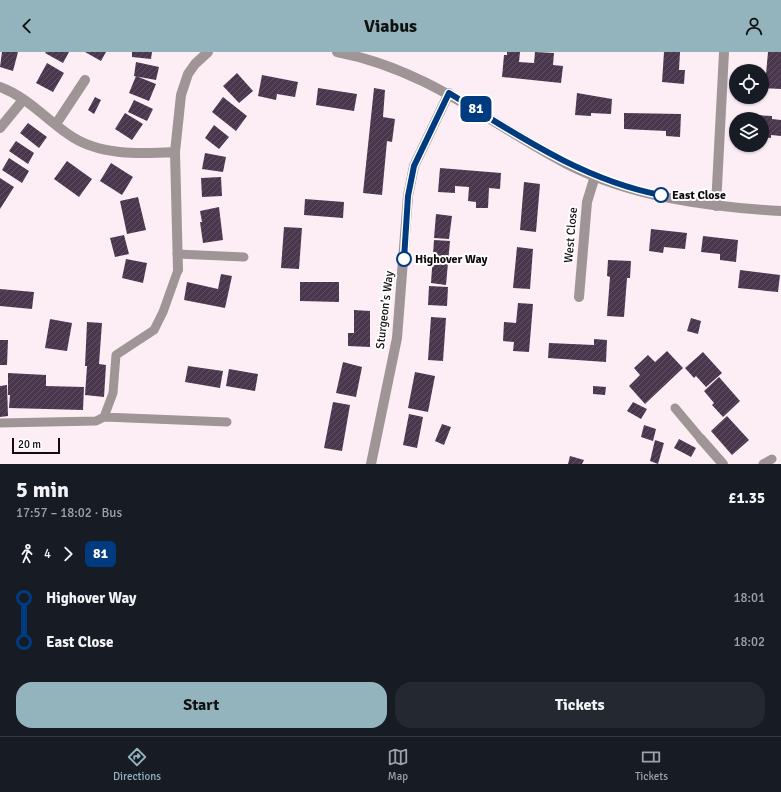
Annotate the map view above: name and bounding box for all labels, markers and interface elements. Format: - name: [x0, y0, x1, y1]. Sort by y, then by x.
- icon: back: [16, 15, 38, 37]
- text: Viabus: [364, 15, 417, 37]
- icon: person: [743, 15, 765, 37]
- map controls: [729, 64, 769, 152]
- button: locate: [729, 64, 769, 104]
- line badge: 81: [458, 96, 494, 122]
- text: 81: [468, 100, 484, 117]
- button: layers: [729, 112, 769, 152]
- marker: East Close: [653, 187, 669, 203]
- place label: East Close: [672, 188, 726, 203]
- street label: West Close: [561, 206, 581, 264]
- marker: Highover Way: [396, 251, 412, 267]
- place label: Highover Way: [415, 252, 487, 267]
- street label: Sturgeon's Way: [373, 270, 397, 350]
- scale bar: [12, 436, 60, 455]
- text: 20 m: [18, 438, 41, 451]
- text: 5 min: [16, 476, 69, 503]
- text: £1.35: [728, 489, 765, 507]
- text: 17:57 – 18:02 · Bus: [16, 505, 122, 521]
- icon: walk: [16, 543, 38, 565]
- icon: forward: [57, 543, 79, 565]
- text: 81: [93, 545, 108, 562]
- text: 4: [44, 546, 51, 562]
- text: Highover Way: [46, 589, 137, 607]
- text: 18:01: [733, 590, 765, 606]
- text: East Close: [46, 633, 113, 651]
- text: 18:02: [733, 634, 765, 650]
- button: Start: [16, 682, 387, 728]
- button: Tickets: [395, 682, 765, 728]
- tab: Directions: [113, 746, 161, 783]
- tab: Map: [387, 746, 409, 783]
- tab: Tickets: [635, 746, 668, 783]

